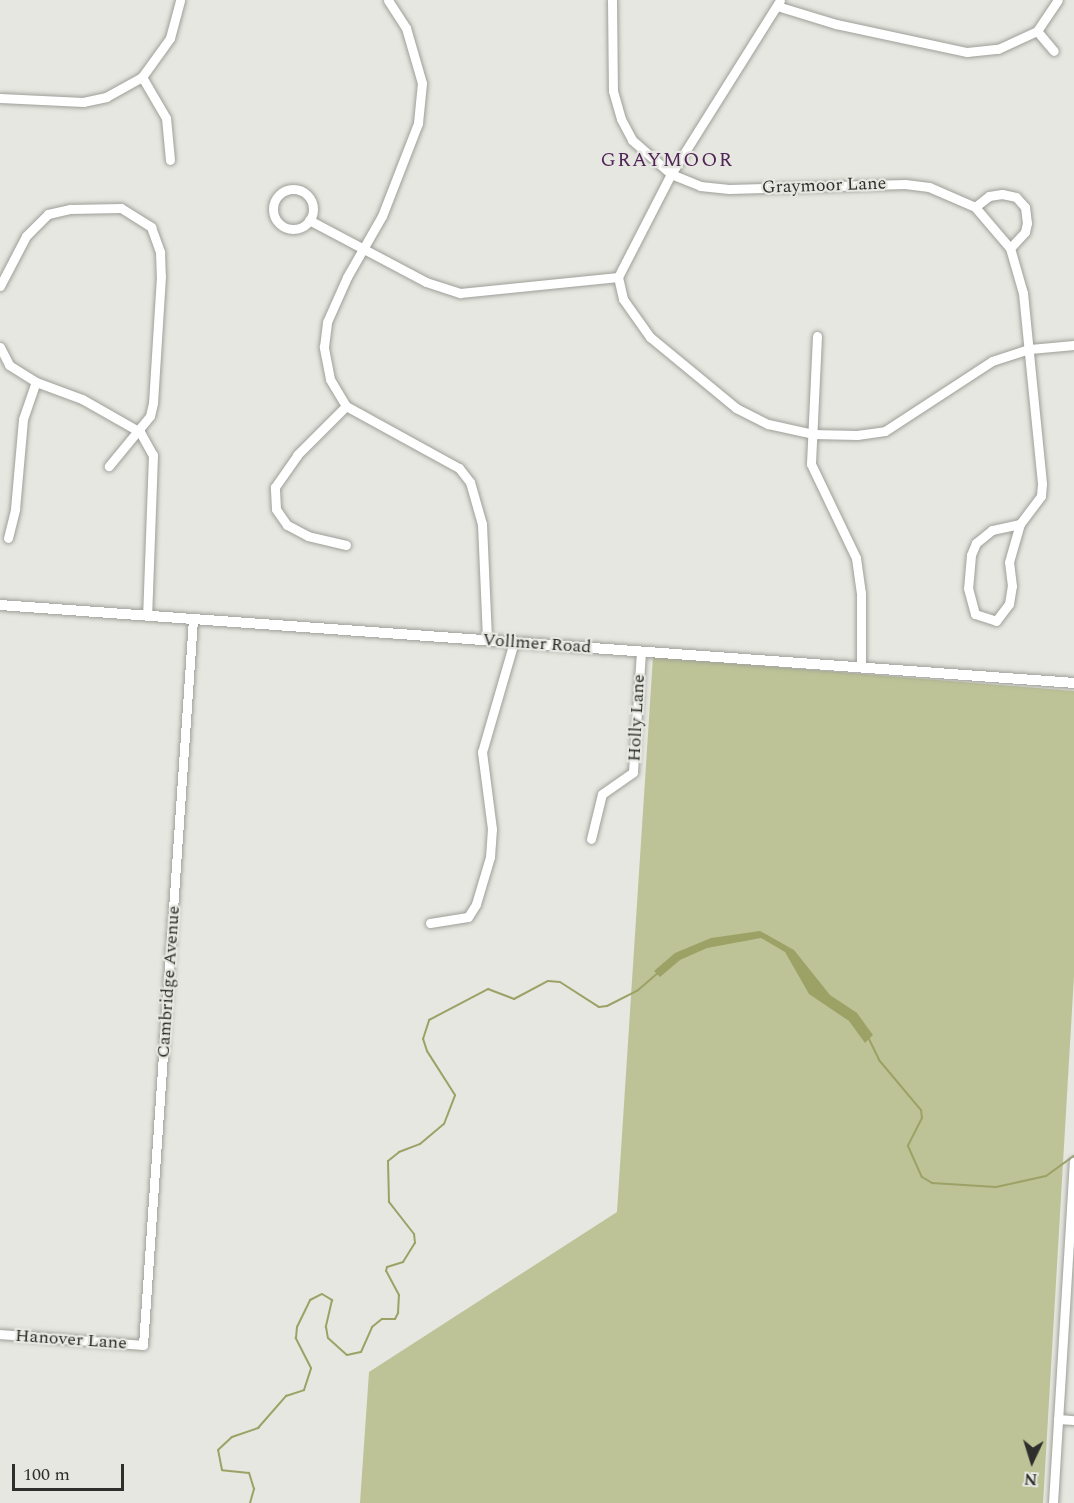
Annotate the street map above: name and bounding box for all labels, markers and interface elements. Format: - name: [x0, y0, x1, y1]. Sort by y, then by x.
- district label: GRAYMOOR: [600, 148, 734, 172]
- street label: Graymoor Lane: [761, 173, 887, 199]
- street label: Vollmer Road: [482, 629, 592, 659]
- street label: Holly Lane: [624, 674, 650, 762]
- street label: Cambridge Avenue: [153, 905, 185, 1059]
- street label: Hanover Lane: [14, 1325, 128, 1355]
- north arrow: [1002, 1431, 1062, 1491]
- scale bar: [15, 1452, 128, 1490]
- text: 100 m: [23, 1461, 70, 1488]
- text: N: [1023, 1467, 1038, 1491]

